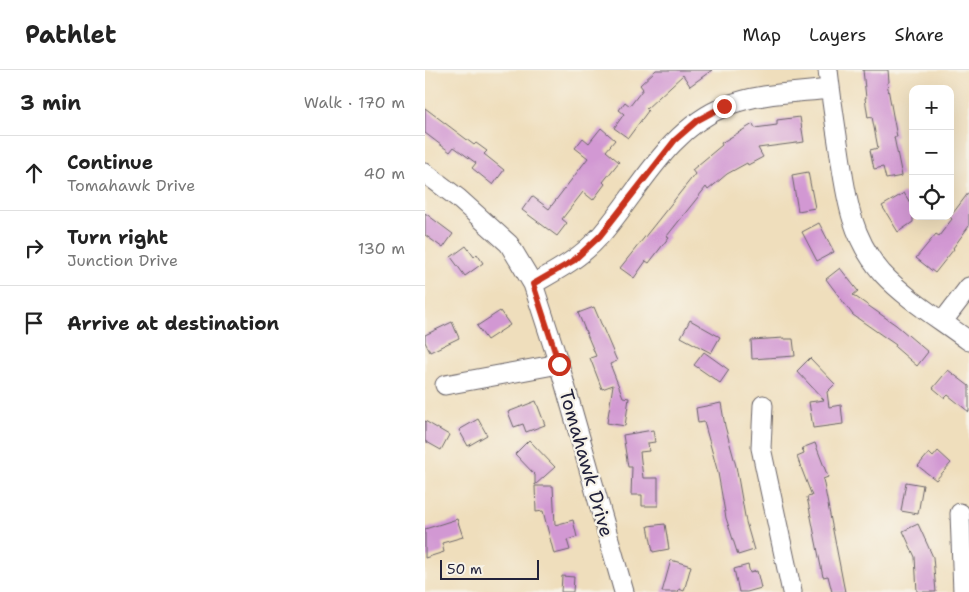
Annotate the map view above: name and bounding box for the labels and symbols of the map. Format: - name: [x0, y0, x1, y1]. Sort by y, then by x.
- route end: [713, 95, 736, 118]
- route start: [548, 353, 571, 376]
- street label: Tomahawk Drive: [553, 386, 620, 540]
- scale bar: [440, 557, 539, 580]

